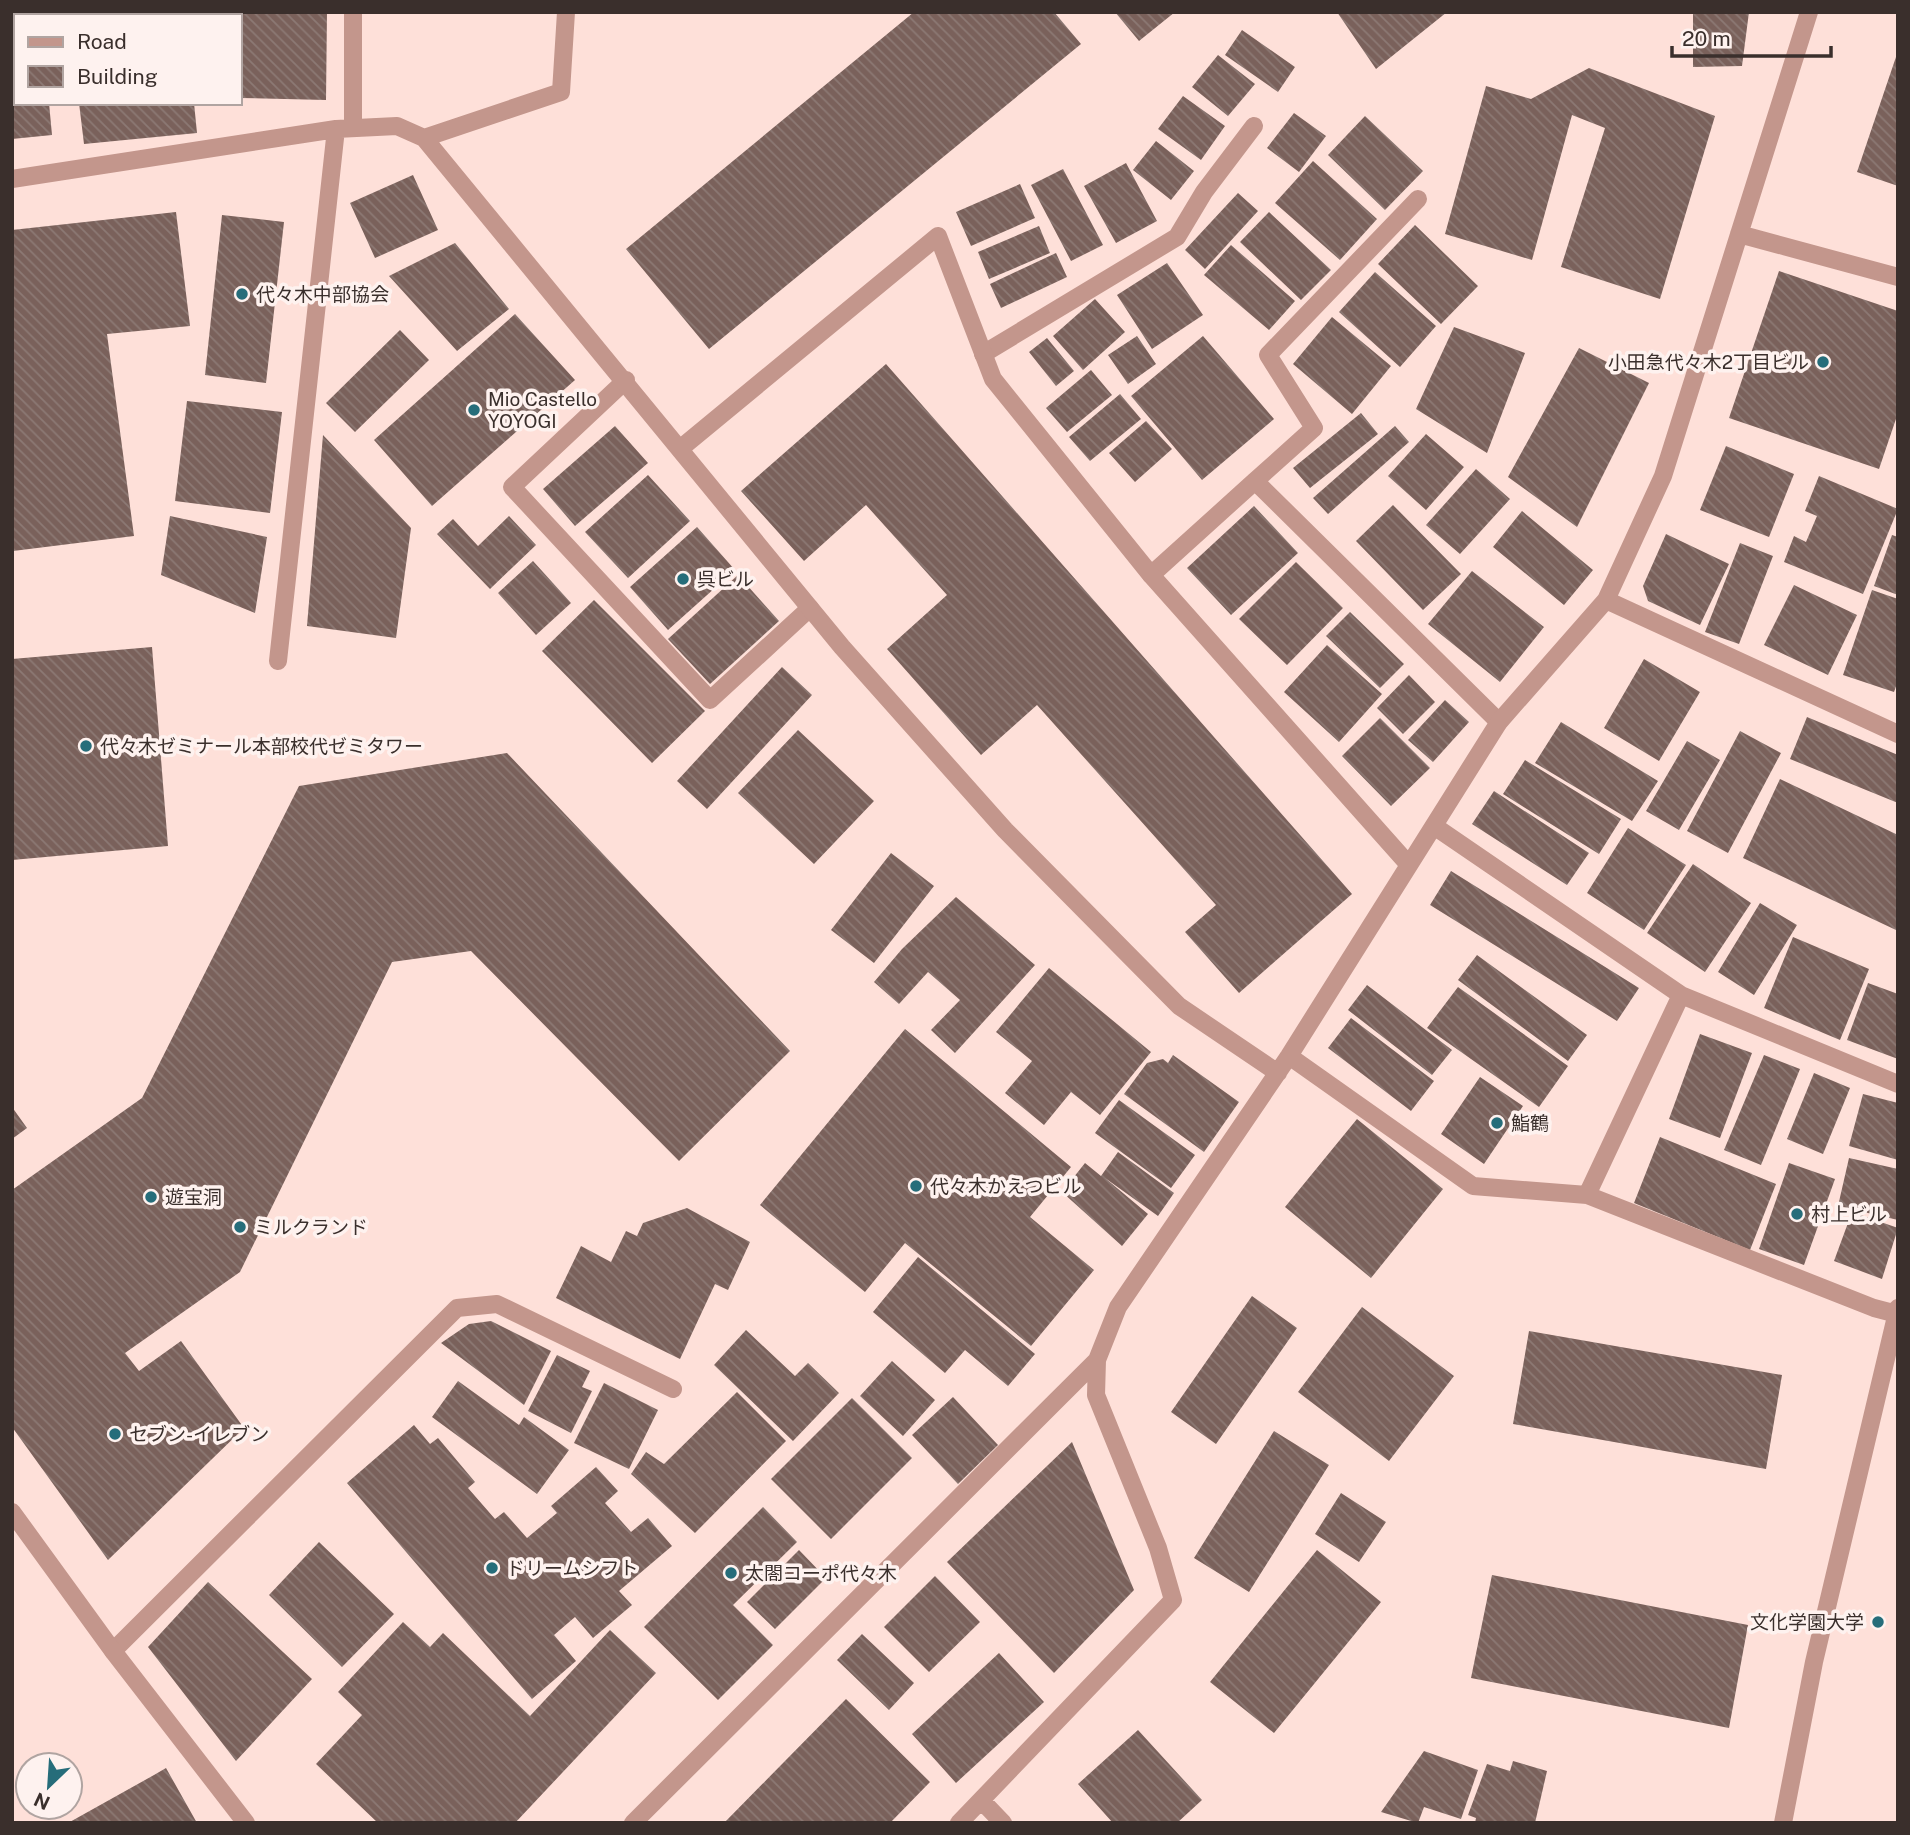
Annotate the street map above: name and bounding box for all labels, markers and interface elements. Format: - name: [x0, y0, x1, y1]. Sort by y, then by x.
- legend: [14, 14, 242, 105]
- scale bar: [1672, 14, 1831, 58]
- text: 20 m: [1682, 26, 1731, 51]
- text: Road: [77, 29, 127, 54]
- text: Building: [77, 64, 158, 89]
- place label: 代々木中部協会: [256, 283, 389, 305]
- marker: 代々木中部協会: [234, 286, 250, 302]
- place label: 小田急代々木2丁目ビル: [1608, 351, 1809, 373]
- marker: 小田急代々木2丁目ビル: [1815, 354, 1831, 370]
- place label: Mio Castello YOYOGI: [488, 388, 597, 432]
- marker: Mio Castello YOYOGI: [466, 402, 482, 418]
- place label: 呉ビル: [697, 568, 754, 590]
- marker: 呉ビル: [675, 571, 691, 587]
- place label: 代々木ゼミナール本部校代ゼミタワー: [100, 735, 423, 757]
- marker: 代々木ゼミナール本部校代ゼミタワー: [78, 738, 94, 754]
- place label: 鮨鶴: [1511, 1112, 1549, 1134]
- marker: 鮨鶴: [1489, 1115, 1505, 1131]
- place label: 代々木かえつビル: [930, 1175, 1081, 1197]
- marker: 代々木かえつビル: [908, 1178, 924, 1194]
- place label: 遊宝洞: [165, 1186, 222, 1208]
- marker: 遊宝洞: [143, 1189, 159, 1205]
- place label: 村上ビル: [1811, 1203, 1887, 1225]
- marker: 村上ビル: [1789, 1206, 1805, 1222]
- place label: ミルクランド: [254, 1216, 368, 1238]
- marker: ミルクランド: [232, 1219, 248, 1235]
- place label: セブン-イレブン: [129, 1423, 269, 1445]
- marker: セブン-イレブン: [107, 1426, 123, 1442]
- place label: ドリームシフト: [506, 1557, 638, 1579]
- marker: ドリームシフト: [484, 1560, 500, 1576]
- place label: 太閤コーポ代々木: [745, 1562, 897, 1584]
- marker: 太閤コーポ代々木: [723, 1565, 739, 1581]
- place label: 文化学園大学: [1750, 1611, 1864, 1633]
- marker: 文化学園大学: [1870, 1614, 1886, 1630]
- north arrow: [14, 1751, 84, 1821]
- text: N: [30, 1788, 53, 1815]

